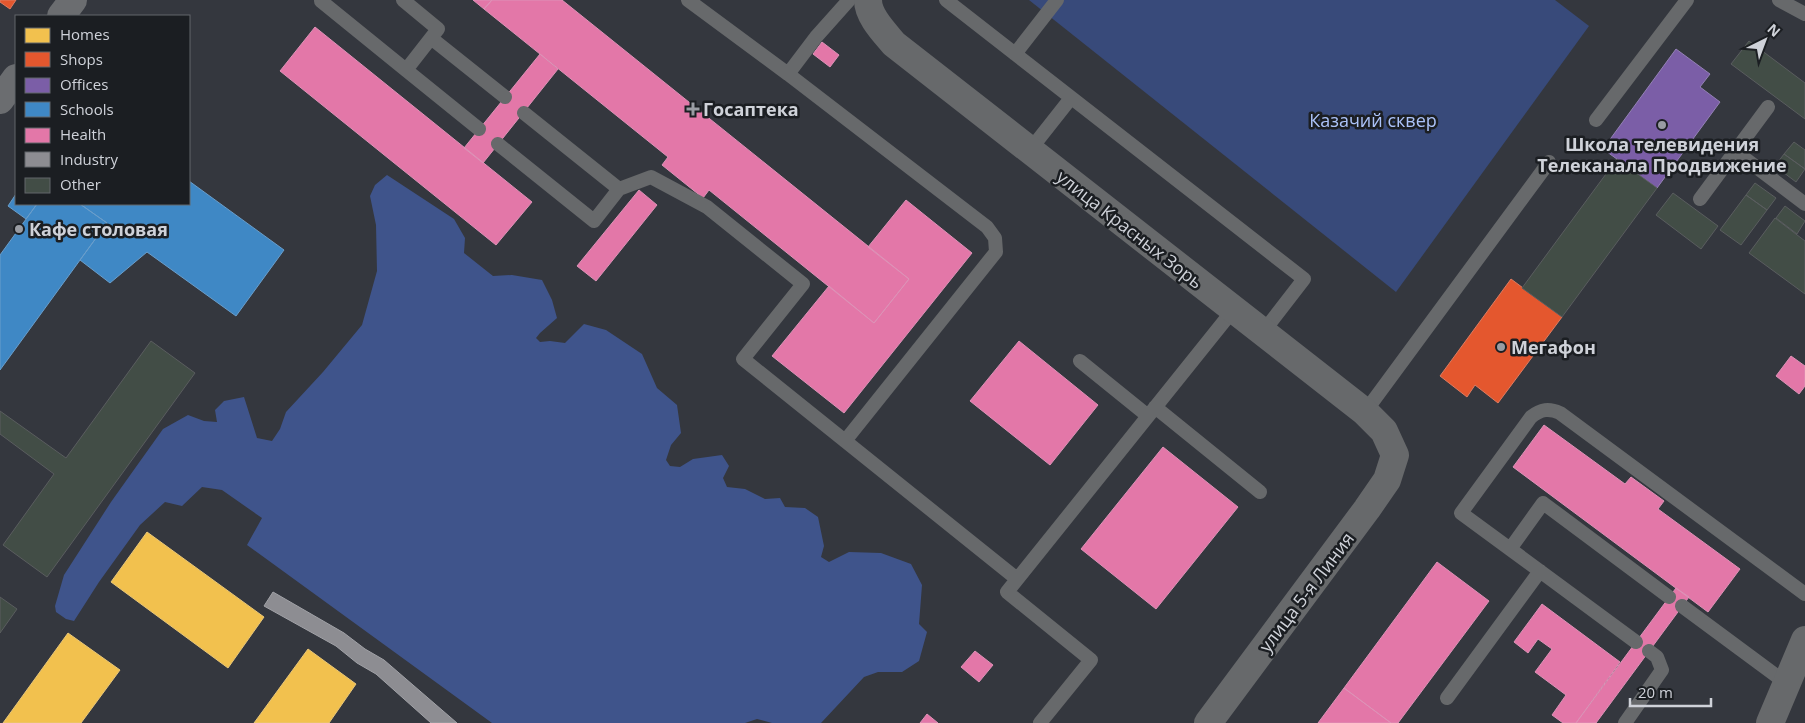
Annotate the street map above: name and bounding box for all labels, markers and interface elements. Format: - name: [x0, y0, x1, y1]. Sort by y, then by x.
- legend: [15, 15, 190, 205]
- north arrow: [1740, 15, 1790, 65]
- text: N: [1763, 19, 1785, 41]
- text: Homes: [60, 24, 110, 44]
- text: Shops: [60, 49, 103, 69]
- text: Offices: [60, 74, 108, 94]
- place label: Госаптека: [703, 97, 799, 121]
- text: Schools: [60, 99, 114, 119]
- marker: Госаптека: [687, 103, 699, 115]
- park label: Казачий сквер: [1309, 108, 1437, 132]
- marker: Школа телевидения Телеканала Продвижение: [1656, 119, 1668, 131]
- text: Health: [60, 124, 106, 144]
- place label: Школа телевидения Телеканала Продвижение: [1537, 132, 1787, 177]
- text: Industry: [60, 149, 118, 169]
- street label: улица Красных Зорь: [1052, 164, 1208, 294]
- text: Other: [60, 174, 101, 194]
- place label: Кафе столовая: [29, 217, 168, 241]
- marker: Кафе столовая: [13, 223, 25, 235]
- place label: Мегафон: [1511, 335, 1596, 359]
- marker: Мегафон: [1495, 341, 1507, 353]
- street label: улица 5-я Линия: [1253, 527, 1359, 657]
- scale bar: [1630, 676, 1711, 708]
- text: 20 m: [1638, 682, 1673, 702]

